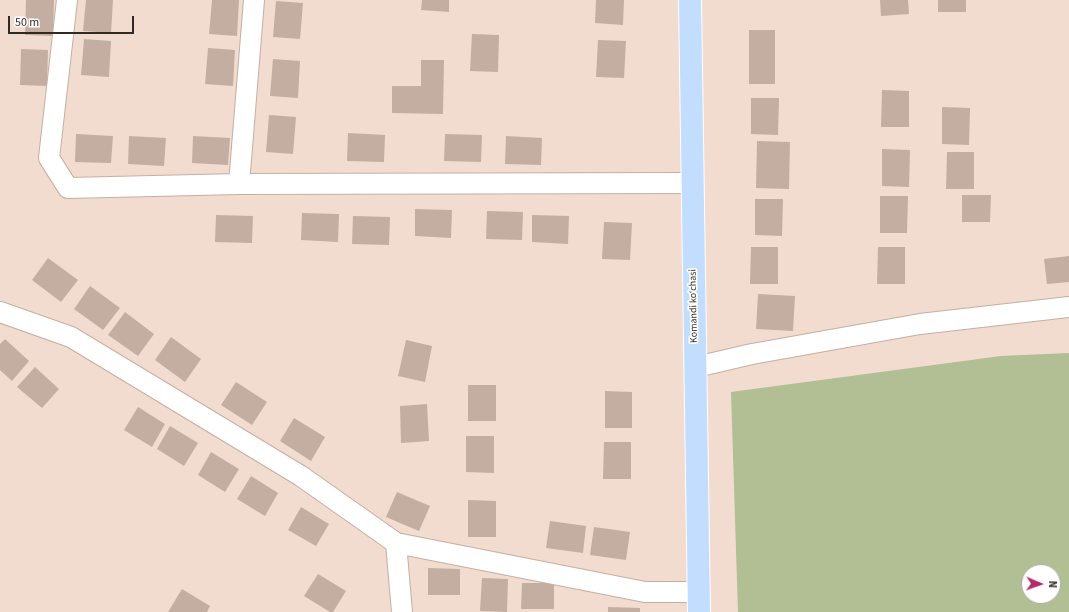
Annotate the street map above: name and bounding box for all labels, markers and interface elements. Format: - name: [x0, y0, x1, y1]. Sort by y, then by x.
- scale bar: [10, 8, 136, 34]
- text: 50 m: [15, 14, 39, 31]
- street label: Komandi ko‘chasi: [687, 269, 701, 343]
- north arrow: [1021, 564, 1061, 604]
- text: N: [1045, 580, 1060, 588]

